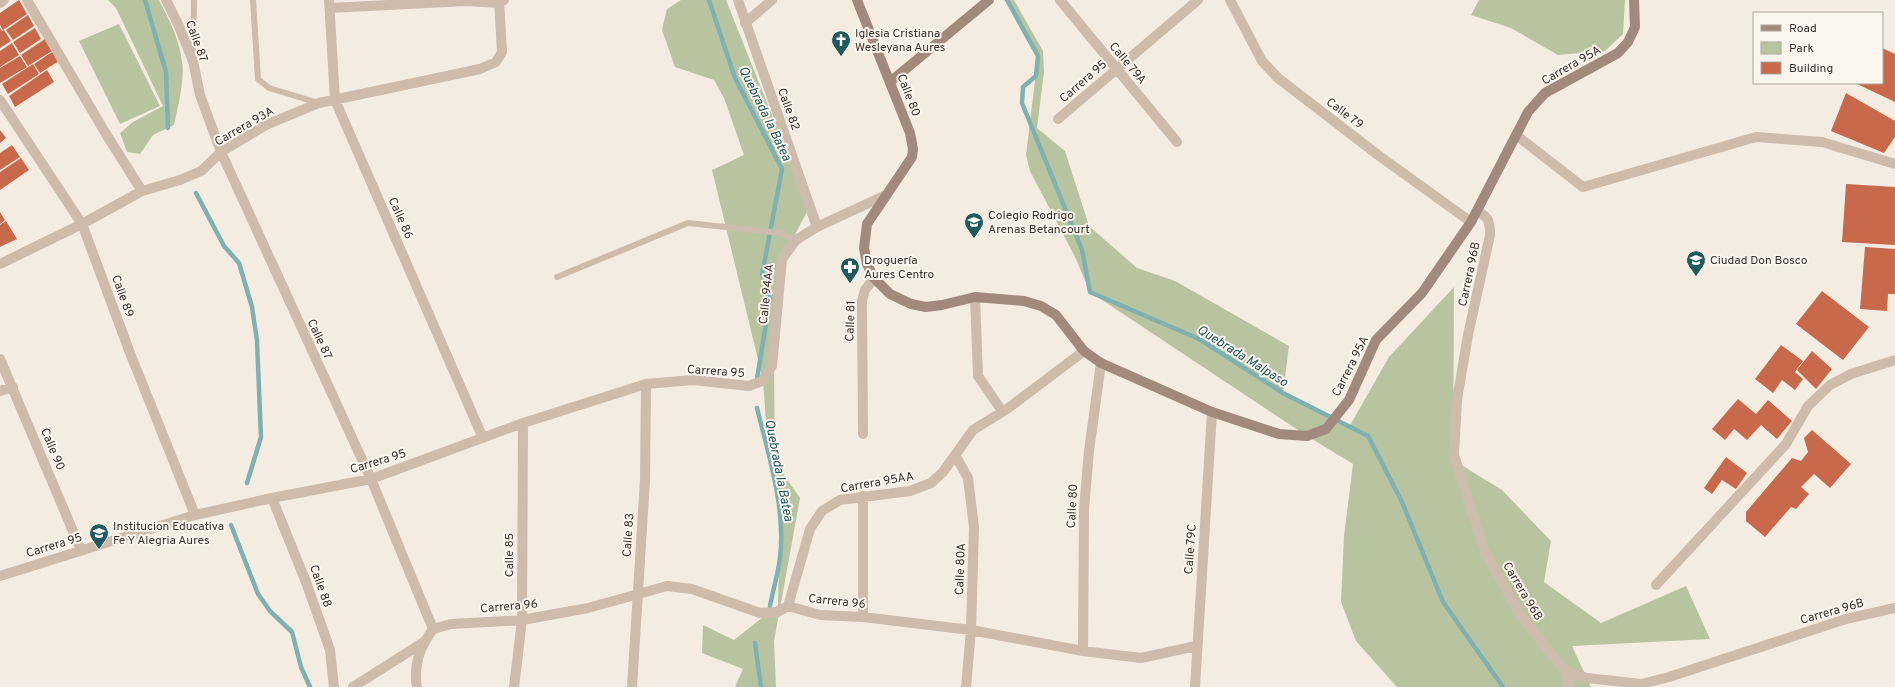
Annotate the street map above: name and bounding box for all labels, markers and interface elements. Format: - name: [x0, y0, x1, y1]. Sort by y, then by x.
- legend: [1753, 12, 1883, 84]
- street label: Calle 87: [181, 18, 211, 64]
- text: Road: [1789, 21, 1817, 37]
- place label: Iglesia Cristiana Wesleyana Aures: [855, 26, 945, 56]
- church icon: Iglesia Cristiana Wesleyana Aures: [830, 29, 852, 57]
- street label: Calle 79A: [1105, 39, 1150, 88]
- text: Park: [1789, 41, 1814, 57]
- street label: Carrera 95A: [1539, 42, 1604, 89]
- street label: Carrera 95: [1057, 57, 1111, 107]
- text: Building: [1789, 61, 1833, 77]
- water label: Quebrada la Batea: [734, 64, 794, 164]
- street label: Calle 80: [893, 72, 924, 119]
- street label: Calle 82: [773, 86, 803, 133]
- street label: Calle 79: [1323, 95, 1366, 133]
- street label: Carrera 93A: [212, 103, 277, 150]
- street label: Calle 86: [384, 195, 416, 242]
- place label: Colegio Rodrigo Arenas Betancourt: [988, 208, 1090, 238]
- school or university icon: Colegio Rodrigo Arenas Betancourt: [963, 211, 985, 239]
- street label: Carrera 96B: [1455, 240, 1485, 308]
- school or university icon: Ciudad Don Bosco: [1685, 249, 1707, 277]
- place label: Droguería Aures Centro: [864, 253, 934, 283]
- place label: Ciudad Don Bosco: [1710, 253, 1808, 269]
- pharmacy icon: Droguería Aures Centro: [839, 256, 861, 284]
- street label: Calle 94AA: [756, 263, 778, 325]
- street label: Calle 89: [107, 273, 137, 320]
- street label: Calle 81: [842, 300, 860, 342]
- street label: Calle 87: [303, 316, 335, 362]
- water label: Quebrada Malpaso: [1194, 322, 1290, 391]
- street label: Carrera 95A: [1329, 333, 1373, 399]
- street label: Carrera 95: [686, 362, 745, 382]
- water label: Quebrada la Batea: [760, 418, 796, 523]
- street label: Calle 90: [36, 426, 68, 473]
- street label: Carrera 95: [348, 446, 408, 478]
- street label: Carrera 95AA: [839, 469, 915, 497]
- street label: Calle 80: [1064, 483, 1082, 529]
- street label: Calle 83: [619, 512, 639, 558]
- place label: Institucion Educativa Fe Y Alegria Aures: [113, 519, 224, 549]
- school or university icon: Institucion Educativa Fe Y Alegria Aures: [88, 522, 110, 550]
- street label: Calle 79C: [1181, 523, 1201, 575]
- street label: Carrera 95: [24, 530, 84, 562]
- street label: Calle 85: [502, 533, 518, 577]
- street label: Calle 80A: [952, 543, 970, 595]
- street label: Carrera 96B: [1498, 559, 1546, 624]
- street label: Calle 88: [305, 563, 335, 610]
- street label: Carrera 96: [807, 591, 866, 613]
- street label: Carrera 96B: [1799, 595, 1866, 629]
- street label: Carrera 96: [480, 597, 539, 617]

